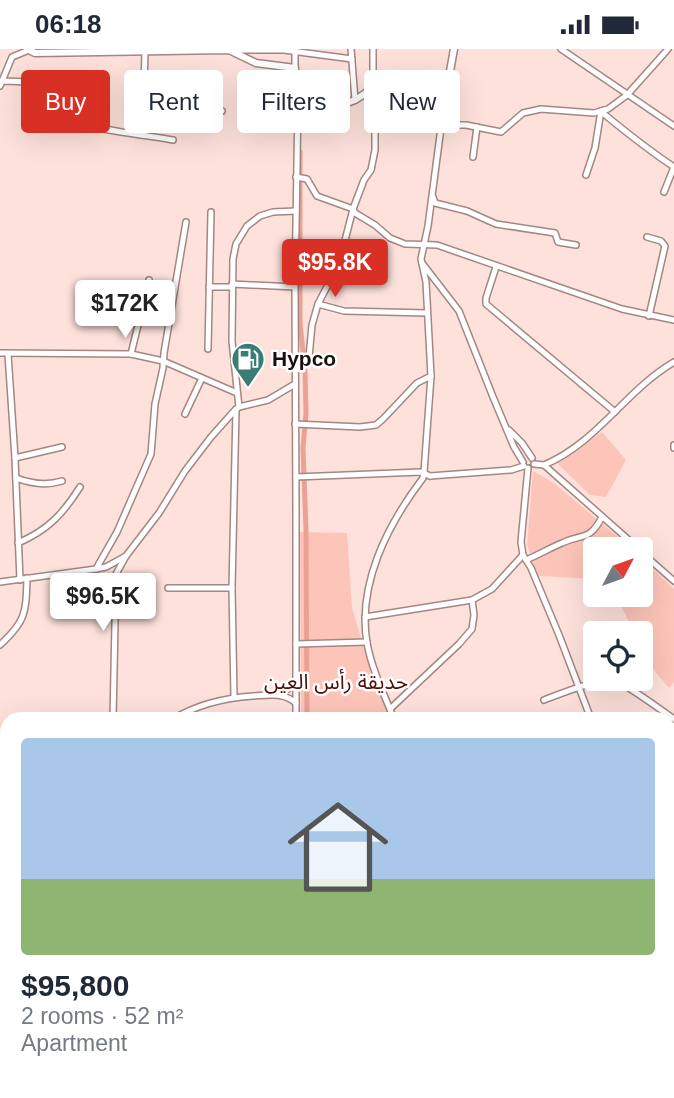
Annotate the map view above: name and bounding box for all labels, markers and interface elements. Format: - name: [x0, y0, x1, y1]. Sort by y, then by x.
- text: 06:18: [35, 9, 102, 39]
- chip: Buy: [21, 70, 110, 133]
- chip: Rent: [124, 70, 223, 133]
- chip: Filters: [237, 70, 350, 133]
- chip: New: [364, 70, 460, 133]
- pin: $95.8K: [278, 239, 392, 299]
- text: $95.8K: [298, 249, 372, 275]
- pin: $172K: [76, 281, 174, 340]
- text: $172K: [91, 290, 159, 316]
- fuel station icon: Hypco: [229, 340, 267, 389]
- place label: Hypco: [272, 347, 336, 370]
- north arrow: [583, 537, 653, 607]
- map controls: [583, 537, 653, 691]
- pin: $96.5K: [46, 573, 160, 633]
- text: $96.5K: [66, 583, 140, 609]
- button: locate: [583, 621, 653, 691]
- park label: حديقة رأس العين: [264, 669, 408, 694]
- icon: home: [275, 784, 401, 910]
- text: $95,800: [21, 969, 129, 1002]
- text: 2 rooms · 52 m²: [21, 1003, 183, 1029]
- text: Apartment: [21, 1030, 127, 1056]

